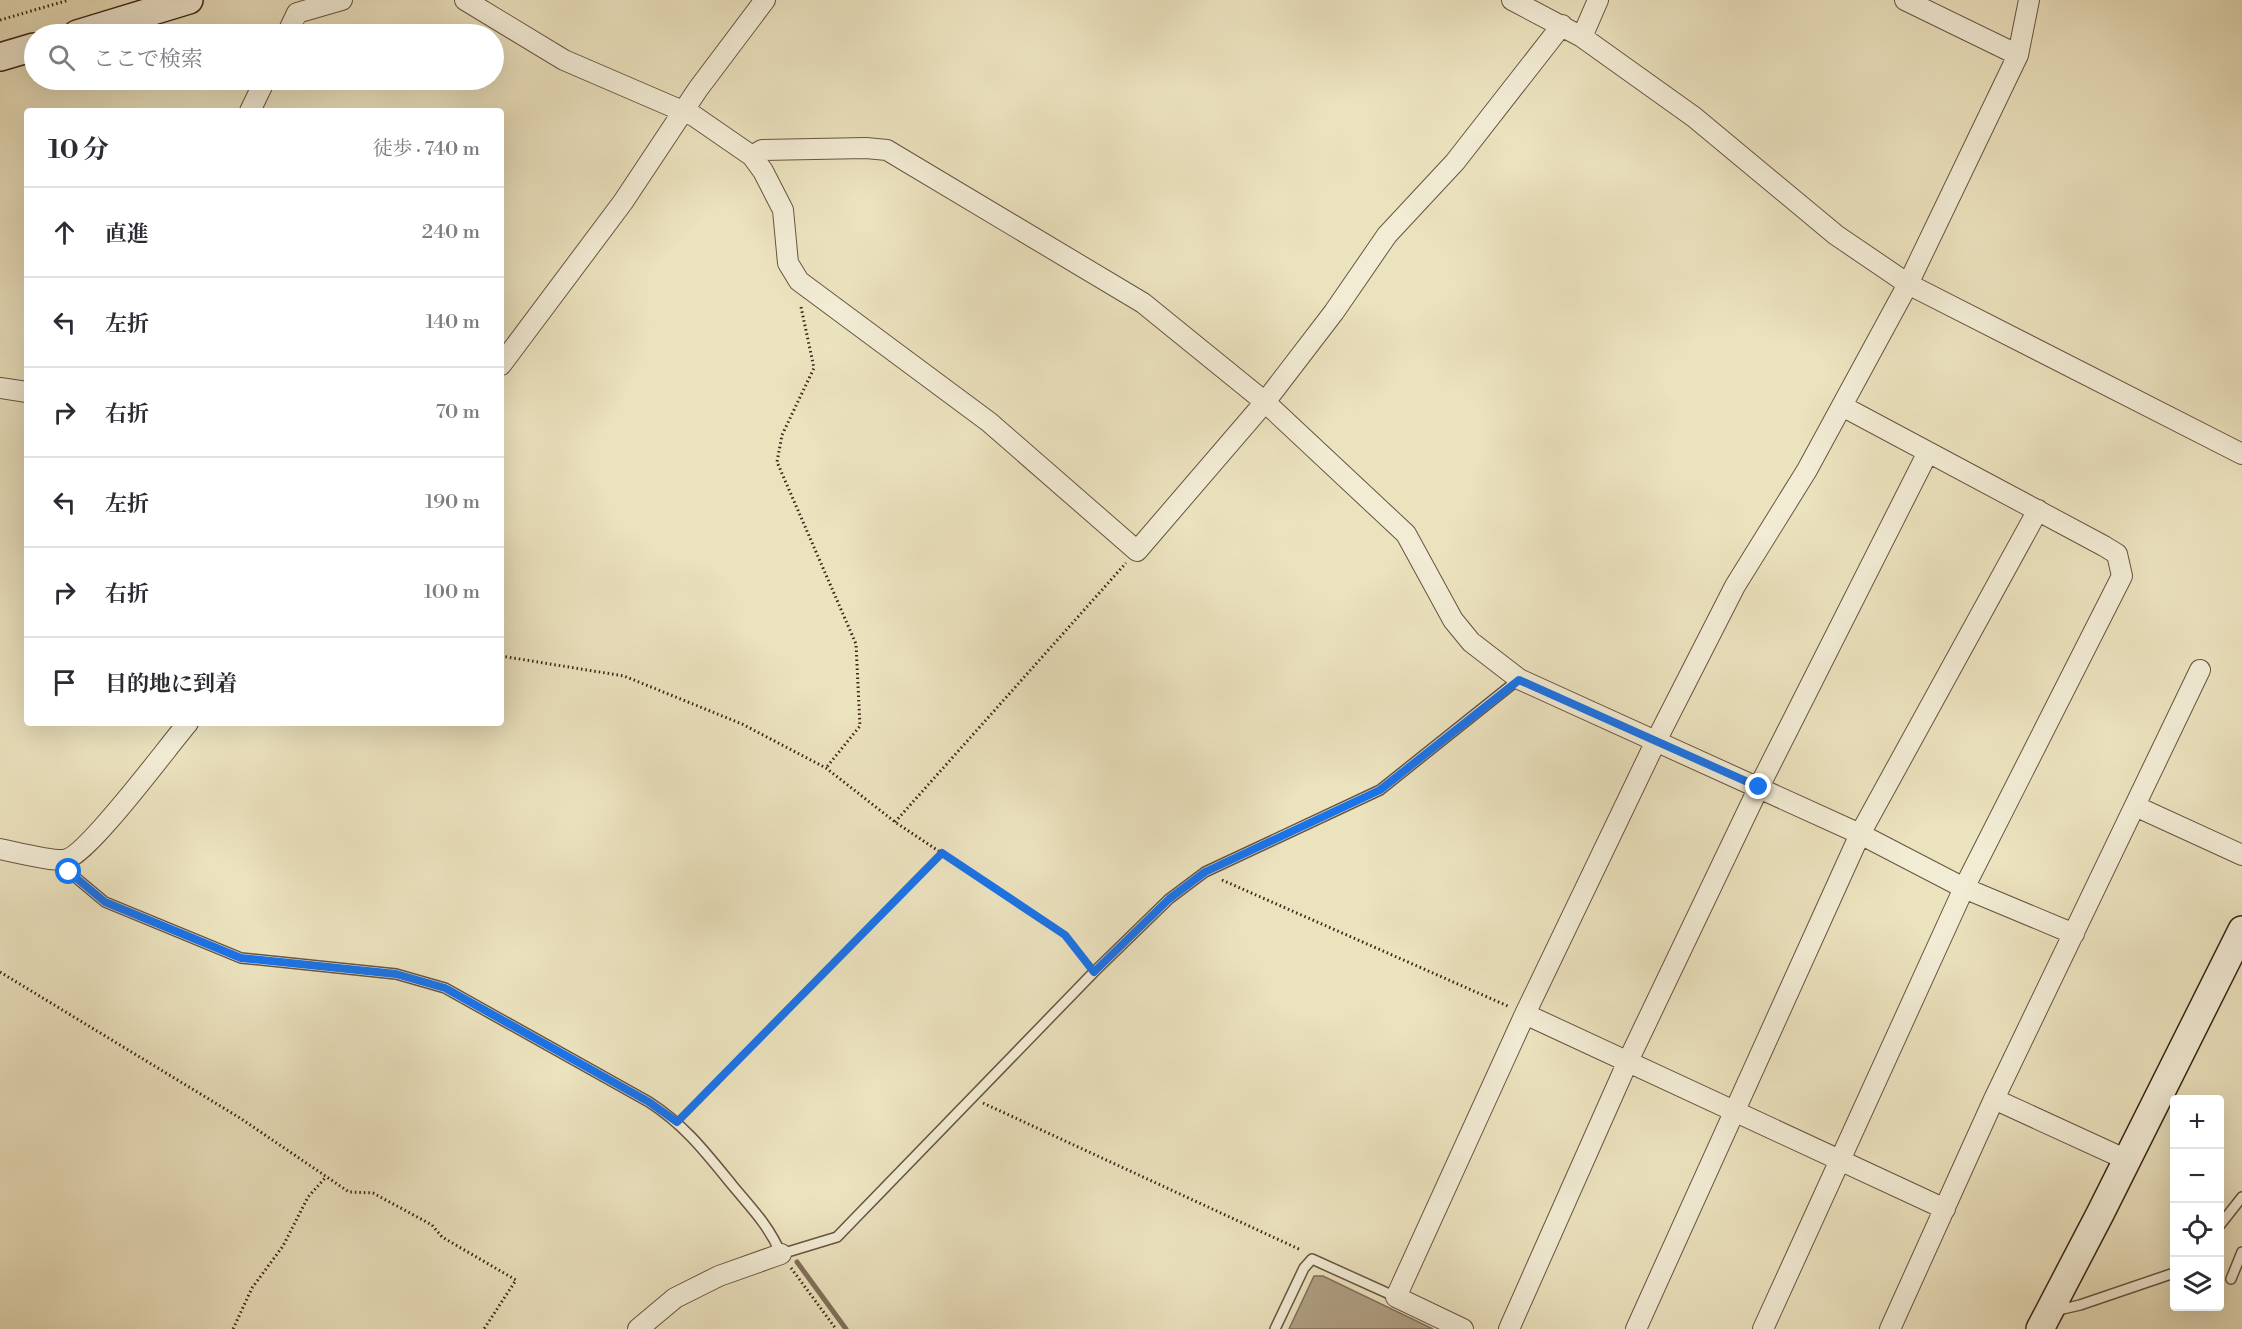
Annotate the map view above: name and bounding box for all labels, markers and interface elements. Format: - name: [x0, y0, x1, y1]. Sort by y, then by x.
- search box: [24, 24, 504, 90]
- icon: search: [45, 41, 78, 74]
- text: ここで検索: [93, 46, 203, 73]
- text: 10 分: [48, 134, 109, 166]
- text: 徒歩 · 740 m: [373, 137, 480, 162]
- icon: ahead: [48, 216, 81, 249]
- text: 240 m: [422, 220, 480, 245]
- text: 直進: [105, 221, 149, 248]
- icon: left: [48, 306, 81, 339]
- text: 140 m: [425, 310, 480, 335]
- text: 左折: [105, 311, 149, 338]
- icon: right: [48, 396, 81, 429]
- text: 70 m: [436, 400, 480, 425]
- text: 右折: [105, 401, 149, 428]
- icon: left: [48, 486, 81, 519]
- text: 190 m: [425, 490, 480, 515]
- text: 左折: [105, 491, 149, 518]
- icon: right: [48, 576, 81, 609]
- text: 100 m: [424, 580, 480, 605]
- text: 右折: [105, 581, 149, 608]
- icon: arrive: [48, 666, 81, 699]
- text: 目的地に到着: [105, 671, 237, 698]
- route end: [1745, 773, 1771, 799]
- route start: [55, 858, 81, 884]
- map controls: [2170, 1095, 2224, 1311]
- button: +: [2170, 1095, 2224, 1149]
- button: −: [2170, 1149, 2224, 1203]
- button: locate: [2170, 1203, 2224, 1257]
- button: layers: [2170, 1257, 2224, 1311]

